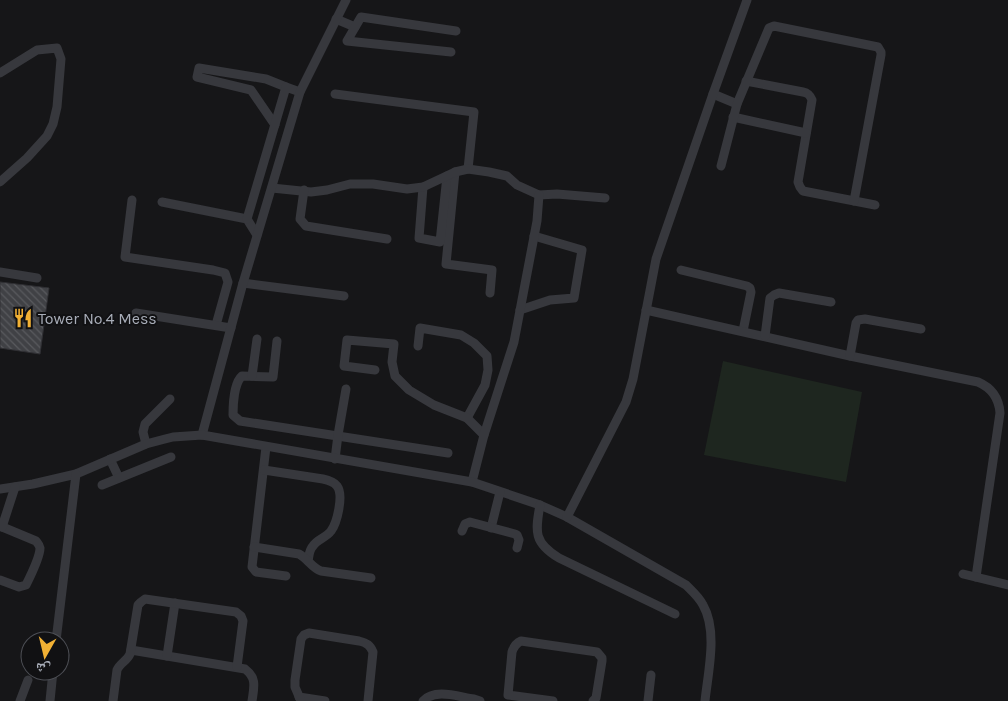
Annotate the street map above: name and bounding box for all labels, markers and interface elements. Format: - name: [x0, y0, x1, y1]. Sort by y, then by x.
- restaurant icon: Tower No.4 Mess: [12, 307, 34, 329]
- place label: Tower No.4 Mess: [38, 309, 157, 328]
- north arrow: [20, 631, 70, 681]
- text: ش: [35, 659, 52, 678]

